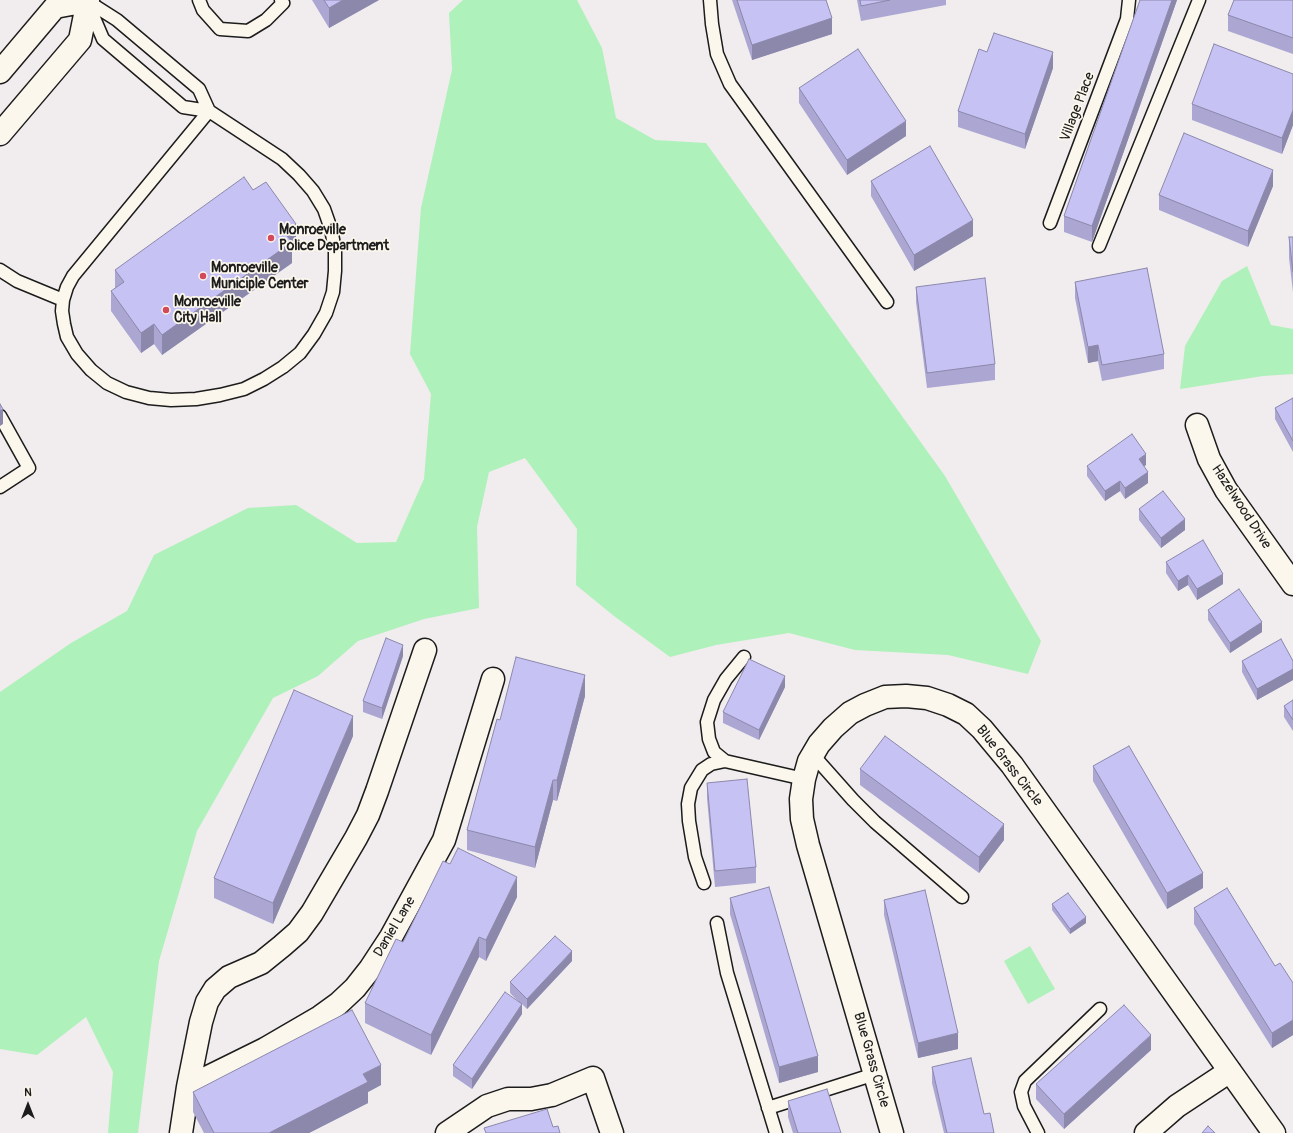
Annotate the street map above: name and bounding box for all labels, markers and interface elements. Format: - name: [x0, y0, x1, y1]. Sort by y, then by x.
- street label: Village Place: [1057, 70, 1099, 144]
- place label: Monroeville Police Department: [279, 222, 389, 254]
- marker: Monroeville Police Department: [266, 233, 276, 243]
- place label: Monroeville Municiple Center: [211, 260, 309, 292]
- marker: Monroeville Municiple Center: [198, 271, 208, 281]
- place label: Monroeville City Hall: [174, 294, 241, 326]
- marker: Monroeville City Hall: [161, 305, 171, 315]
- street label: Hazelwood Drive: [1207, 462, 1275, 552]
- street label: Blue Grass Circle: [972, 722, 1046, 810]
- street label: Daniel Lane: [370, 894, 420, 960]
- street label: Blue Grass Circle: [849, 1011, 893, 1109]
- north arrow: [8, 1085, 48, 1125]
- text: N: [24, 1086, 32, 1099]

